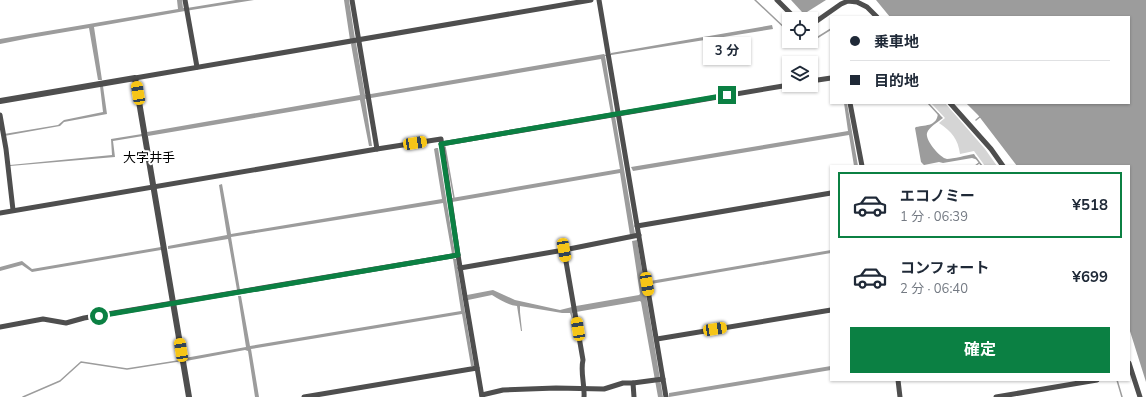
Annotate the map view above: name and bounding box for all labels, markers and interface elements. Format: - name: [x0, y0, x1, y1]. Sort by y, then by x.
- map controls: [782, 12, 818, 92]
- button: locate: [782, 12, 818, 48]
- text: 乗車地: [874, 32, 919, 52]
- callout: 3 分: [703, 37, 751, 65]
- text: 3 分: [715, 42, 739, 60]
- button: layers: [782, 56, 818, 92]
- text: 目的地: [874, 71, 919, 91]
- car: [130, 80, 146, 106]
- route end: [718, 86, 736, 104]
- car: [402, 135, 428, 151]
- district label: 大字井手: [123, 149, 175, 167]
- text: エコノミー: [900, 186, 975, 206]
- icon: car: [852, 187, 888, 223]
- text: ¥518: [1072, 195, 1108, 215]
- text: 1 分 · 06:39: [900, 208, 968, 226]
- car: [556, 237, 572, 263]
- text: コンフォート: [900, 258, 990, 278]
- icon: car: [852, 259, 888, 295]
- text: ¥699: [1072, 267, 1108, 287]
- car: [639, 271, 655, 297]
- text: 2 分 · 06:40: [900, 280, 968, 298]
- route start: [90, 307, 108, 325]
- car: [570, 316, 586, 342]
- car: [702, 321, 728, 337]
- button: 確定: [850, 327, 1110, 373]
- car: [173, 337, 189, 363]

